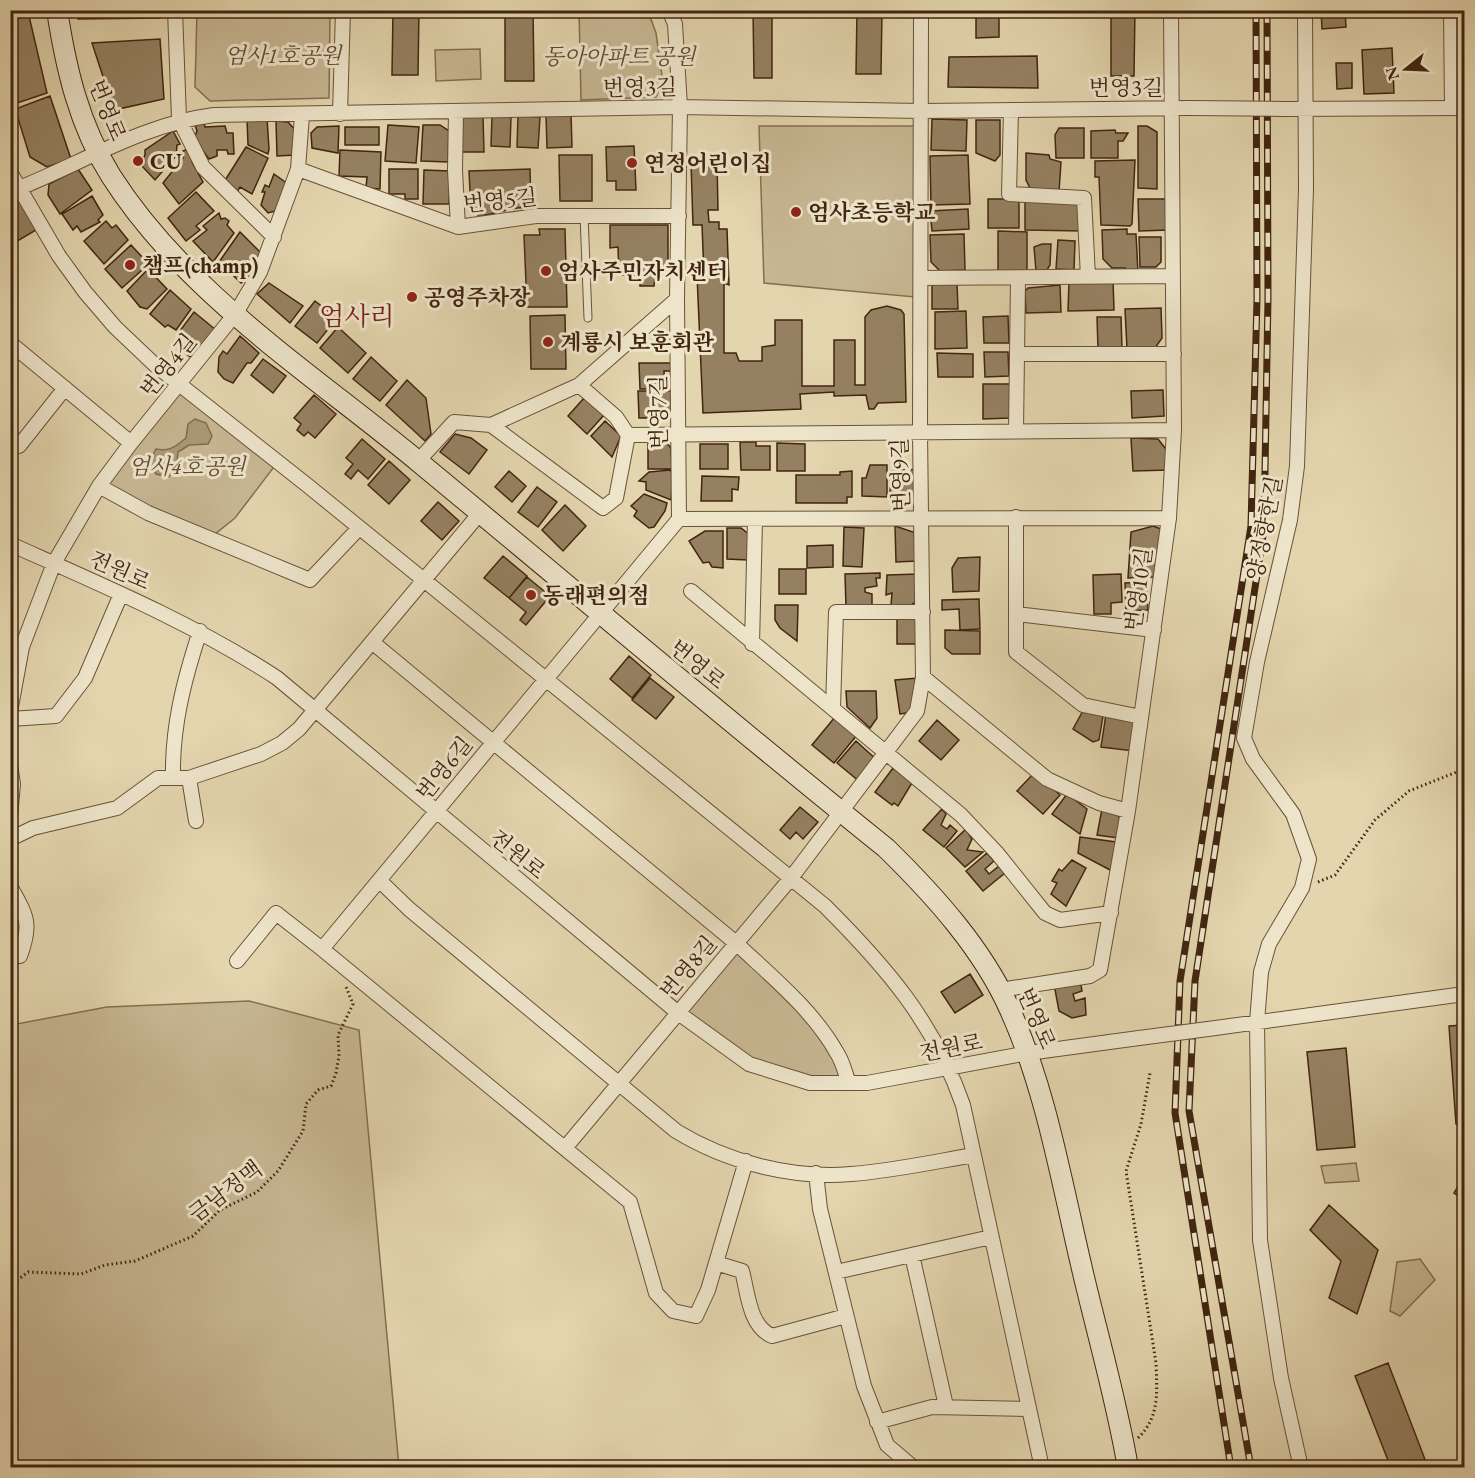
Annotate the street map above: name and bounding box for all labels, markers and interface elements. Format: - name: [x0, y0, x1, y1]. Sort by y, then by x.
- north arrow: [1376, 39, 1436, 99]
- park label: 엄사1호공원: [225, 41, 343, 70]
- park label: 동아아파트 공원: [542, 42, 697, 71]
- text: N: [1380, 64, 1404, 83]
- street label: 번영3길: [603, 72, 677, 103]
- street label: 번영3길: [1089, 73, 1163, 102]
- street label: 번영로: [82, 75, 133, 145]
- place label: CU: [150, 147, 183, 176]
- place label: 연정어린이집: [644, 149, 772, 178]
- marker: CU: [131, 154, 145, 168]
- marker: 연정어린이집: [625, 156, 639, 170]
- street label: 번영5길: [462, 182, 539, 219]
- place label: 엄사초등학교: [808, 198, 936, 227]
- marker: 엄사초등학교: [789, 205, 803, 219]
- place label: 챔프(champ): [142, 251, 259, 280]
- place label: 엄사주민자치센터: [558, 257, 728, 286]
- marker: 챔프(champ): [123, 258, 137, 272]
- marker: 엄사주민자치센터: [539, 264, 553, 278]
- place label: 공영주차장: [424, 283, 531, 312]
- marker: 공영주차장: [405, 290, 419, 304]
- district label: 엄사리: [319, 299, 395, 333]
- street label: 번영4길: [134, 327, 203, 403]
- place label: 계룡시 보훈회관: [560, 328, 715, 357]
- marker: 계룡시 보훈회관: [541, 335, 555, 349]
- street label: 번영7길: [643, 375, 674, 449]
- street label: 번영9길: [885, 437, 916, 513]
- park label: 엄사4호공원: [129, 452, 247, 481]
- street label: 양정향한길: [1240, 473, 1289, 583]
- street label: 전원로: [85, 544, 155, 597]
- street label: 번영10길: [1118, 545, 1159, 633]
- place label: 동래편의점: [543, 581, 649, 610]
- marker: 동래편의점: [524, 588, 538, 602]
- street label: 번영로: [664, 633, 732, 696]
- street label: 번영6길: [410, 730, 479, 806]
- street label: 전원로: [484, 823, 552, 886]
- street label: 번영8길: [653, 930, 723, 1005]
- street label: 번영로: [1011, 983, 1062, 1053]
- street label: 전원로: [917, 1027, 985, 1068]
- street label: 금남정맥: [183, 1154, 268, 1229]

